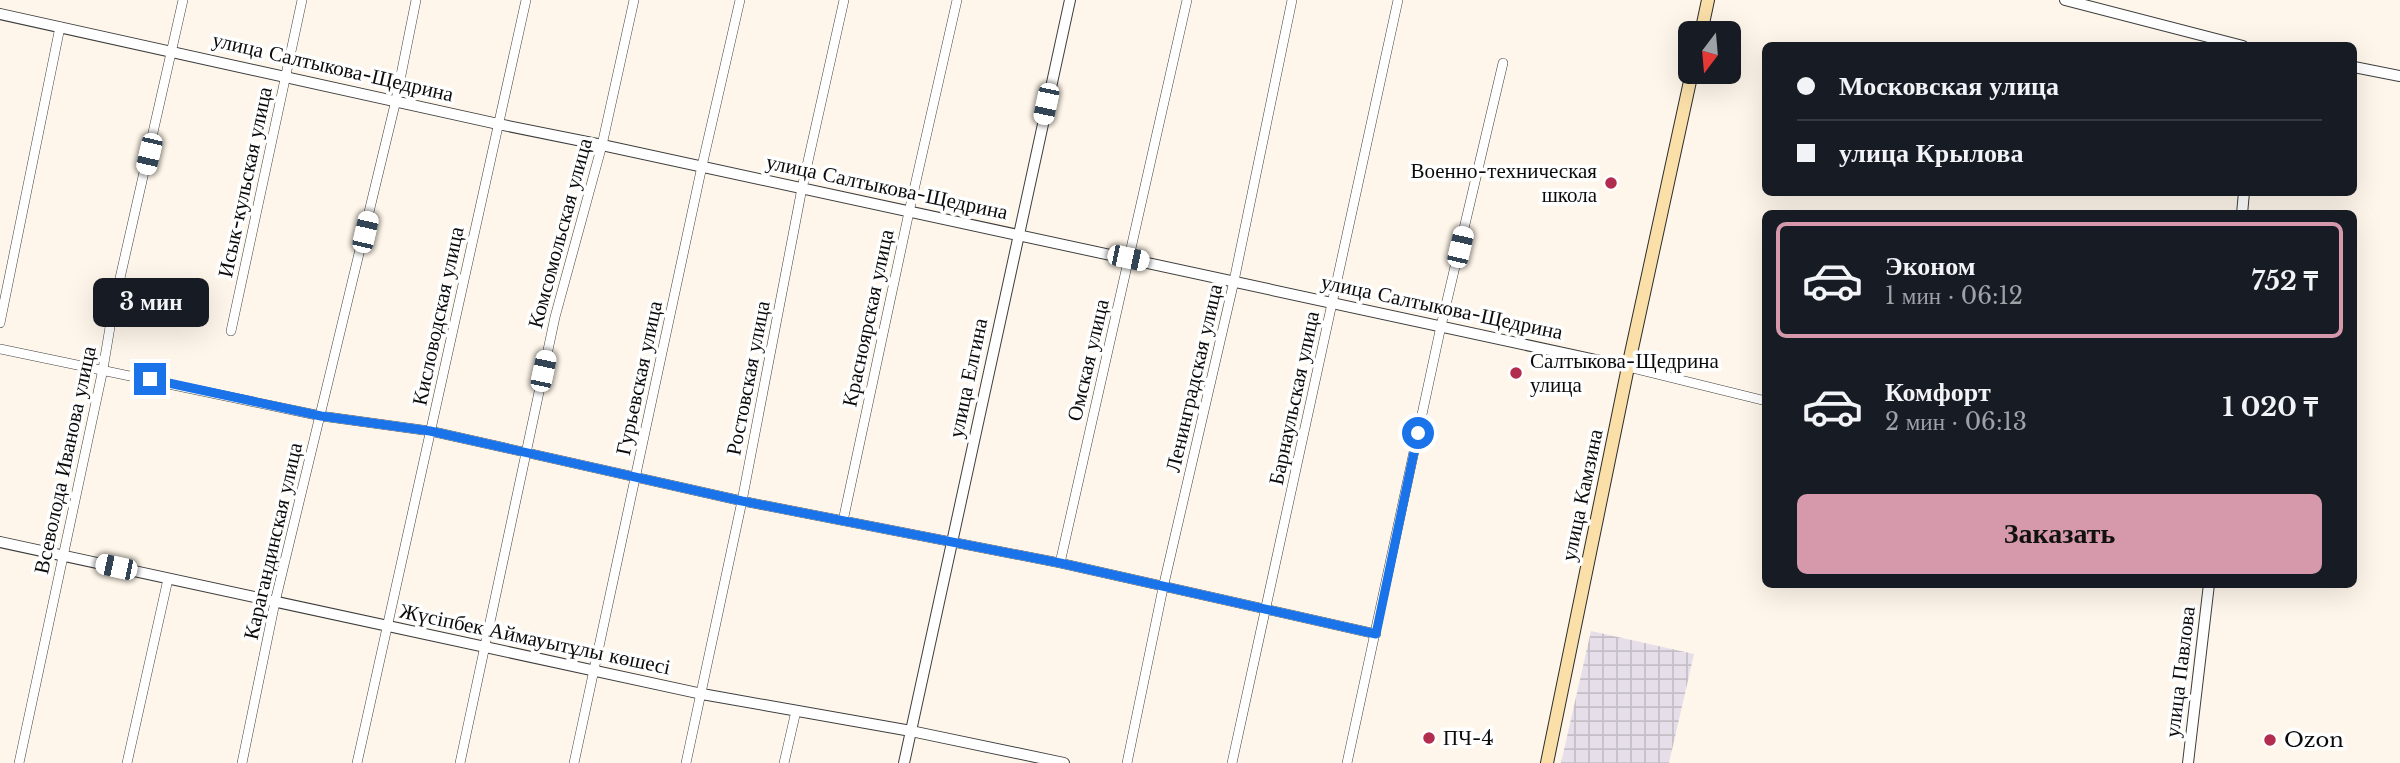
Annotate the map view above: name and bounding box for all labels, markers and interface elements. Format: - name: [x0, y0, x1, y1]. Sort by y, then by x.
- north arrow: [1678, 21, 1741, 84]
- map controls: [1678, 21, 1741, 84]
- street label: улица Салтыкова-Щедрина: [210, 27, 457, 108]
- text: Московская улица: [1839, 70, 2059, 102]
- car: [1032, 81, 1061, 127]
- street label: Исык-кульская улица: [212, 84, 278, 280]
- car: [135, 131, 164, 177]
- street label: Комсомольская улица: [522, 135, 598, 331]
- text: улица Крылова: [1839, 137, 2023, 169]
- street label: улица Салтыкова-Щедрина: [764, 149, 1011, 226]
- place label: Военно-техническая школа: [1410, 158, 1598, 208]
- marker: Военно-техническая школа: [1603, 175, 1619, 191]
- car: [351, 209, 380, 255]
- street label: Кисловодская улица: [406, 224, 470, 408]
- car: [1446, 224, 1475, 270]
- street label: Красноярская улица: [836, 226, 900, 409]
- car: [1106, 243, 1151, 273]
- icon: car: [1801, 249, 1864, 312]
- text: Эконом: [1885, 250, 1975, 282]
- text: 752 ₸: [2251, 265, 2318, 297]
- street label: улица Салтыкова-Щедрина: [1319, 269, 1566, 346]
- callout: 3 мин: [92, 278, 208, 326]
- street label: Ленинградская улица: [1160, 281, 1228, 475]
- text: 1 мин · 06:12: [1885, 282, 2023, 310]
- text: 3 мин: [120, 288, 182, 316]
- street label: Омская улица: [1061, 296, 1115, 424]
- street label: Гурьевская улица: [610, 298, 668, 458]
- street label: Ростовская улица: [720, 298, 776, 457]
- street label: Барнаульская улица: [1263, 308, 1325, 487]
- street label: улица Елгина: [943, 315, 993, 440]
- street label: Всеволода Иванова улица: [28, 343, 102, 576]
- car: [529, 348, 558, 394]
- place label: Салтыкова-Щедрина улица: [1530, 348, 1719, 398]
- route end: [134, 363, 166, 395]
- marker: Салтыкова-Щедрина улица: [1508, 365, 1524, 381]
- icon: car: [1801, 375, 1864, 438]
- text: Комфорт: [1885, 376, 1991, 408]
- text: 1 020 ₸: [2222, 391, 2318, 423]
- text: 2 мин · 06:13: [1885, 408, 2027, 436]
- route start: [1402, 417, 1434, 449]
- street label: улица Камзина: [1555, 426, 1609, 563]
- street label: Карагандинская улица: [238, 439, 308, 642]
- button: Заказать: [1797, 494, 2322, 574]
- car: [94, 552, 139, 582]
- street label: Жүсіпбек Аймауытұлы көшесі: [397, 598, 673, 680]
- street label: улица Павлова: [2159, 604, 2201, 739]
- place label: ПЧ-4: [1443, 725, 1494, 751]
- place label: Ozon: [2284, 727, 2344, 753]
- marker: ПЧ-4: [1421, 730, 1437, 746]
- marker: Ozon: [2262, 732, 2278, 748]

